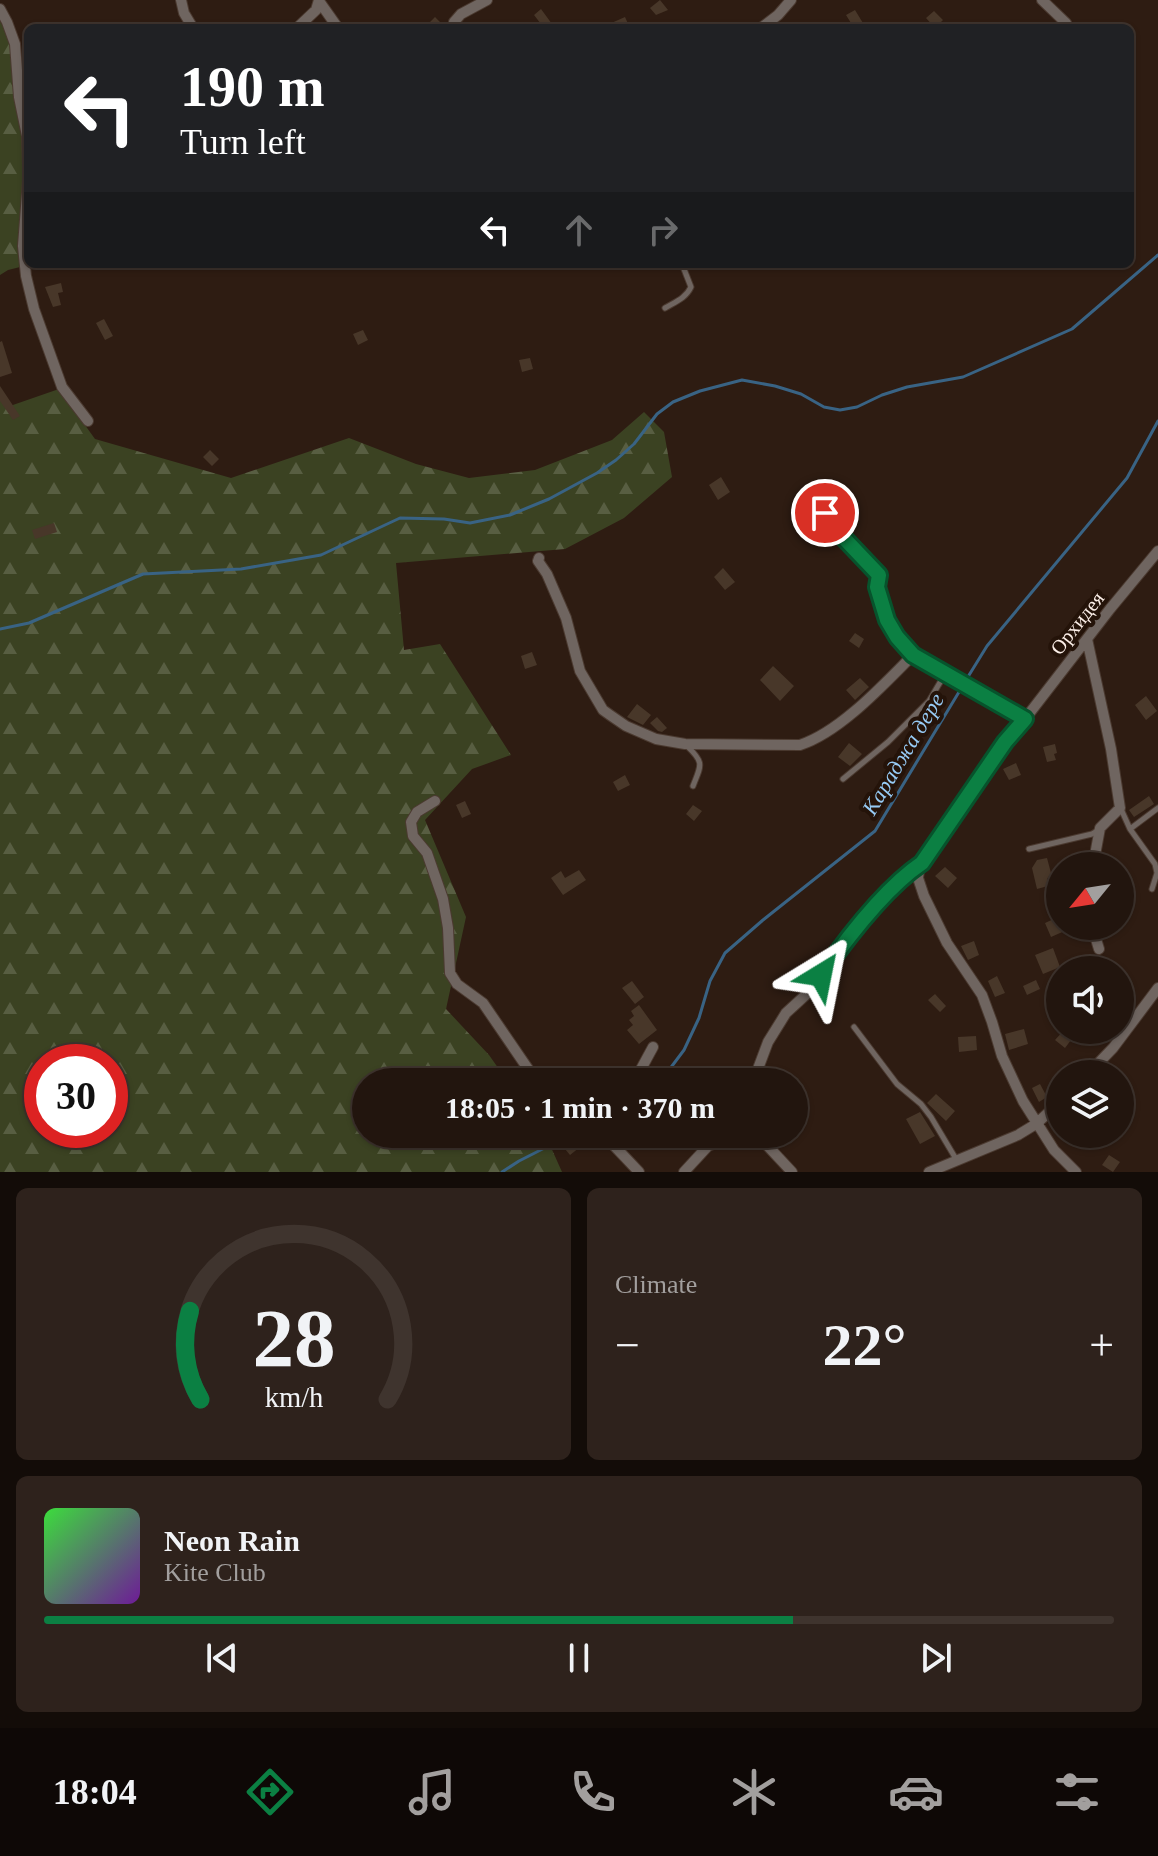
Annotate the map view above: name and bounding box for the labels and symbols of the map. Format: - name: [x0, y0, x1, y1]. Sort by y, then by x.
- pin: [791, 479, 859, 547]
- street label: Орхидея: [1046, 587, 1109, 659]
- water label: Караджа дере: [856, 689, 949, 820]
- north arrow: [1046, 852, 1134, 940]
- position arrow: [779, 933, 863, 1017]
- speed limit sign: 30: [24, 1044, 128, 1148]

